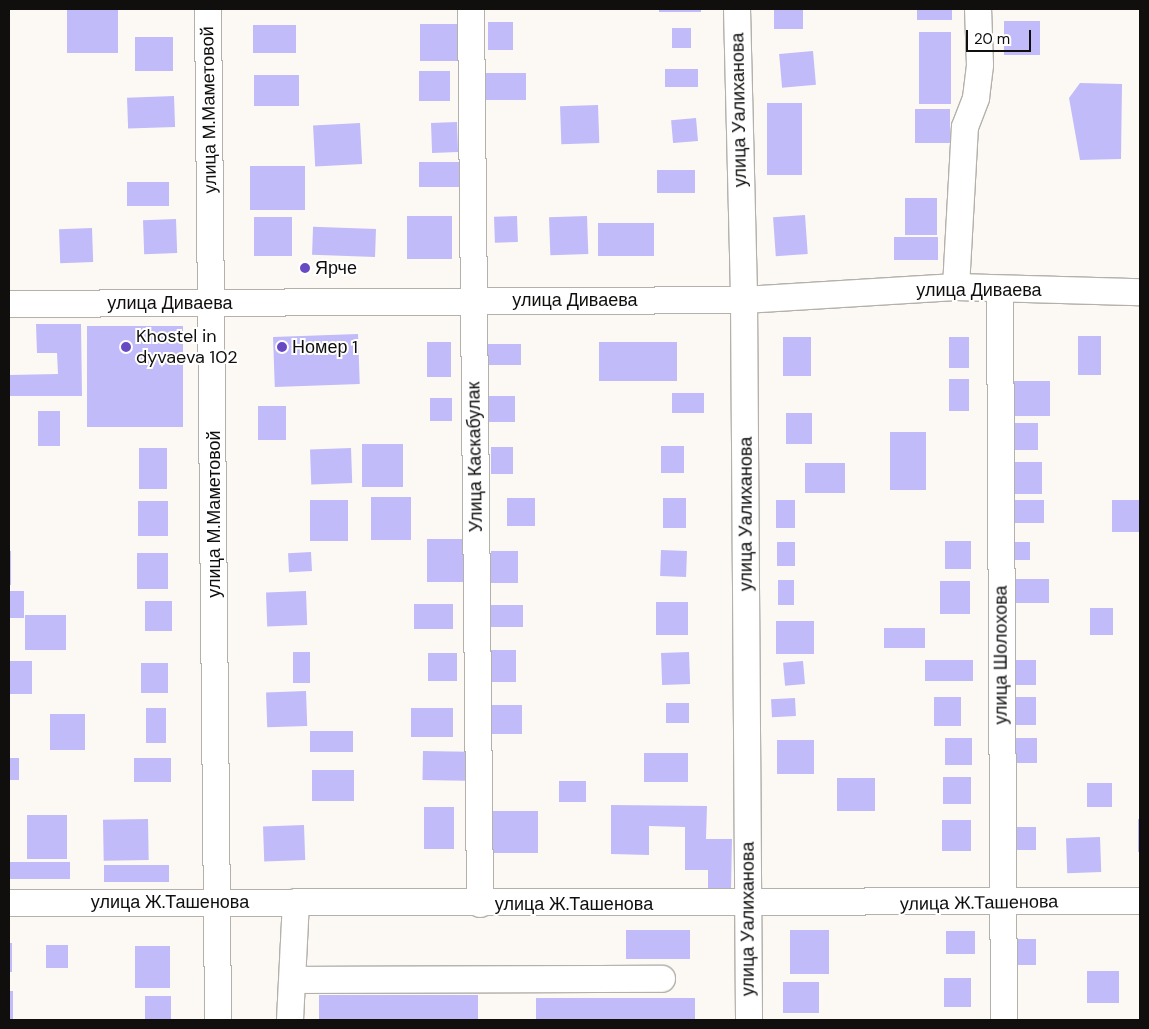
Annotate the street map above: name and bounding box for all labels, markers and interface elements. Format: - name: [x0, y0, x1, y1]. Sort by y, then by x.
- scale bar: [969, 20, 1034, 52]
- street label: улица М.Маметовой: [197, 26, 221, 194]
- text: 20 m: [974, 29, 1010, 49]
- street label: улица Уалиханова: [727, 33, 751, 187]
- place label: Ярче: [315, 257, 357, 279]
- marker: Ярче: [299, 262, 311, 274]
- street label: улица Диваева: [916, 279, 1042, 301]
- street label: улица Диваева: [512, 289, 638, 311]
- street label: улица Диваева: [107, 292, 233, 314]
- place label: Khostel in dyvaeva 102: [136, 326, 238, 368]
- place label: Номер 1: [292, 336, 358, 358]
- marker: Khostel in dyvaeva 102: [120, 341, 132, 353]
- marker: Номер 1: [276, 341, 288, 353]
- street label: Улица Каскабулак: [463, 382, 487, 532]
- street label: улица М.Маметовой: [203, 430, 225, 598]
- street label: улица Уалиханова: [735, 437, 757, 591]
- street label: улица Шолохова: [990, 585, 1012, 725]
- street label: улица Уалиханова: [737, 842, 759, 996]
- street label: улица Ж.Ташенова: [91, 891, 249, 913]
- street label: улица Ж.Ташенова: [900, 891, 1058, 915]
- street label: улица Ж.Ташенова: [495, 893, 653, 915]

